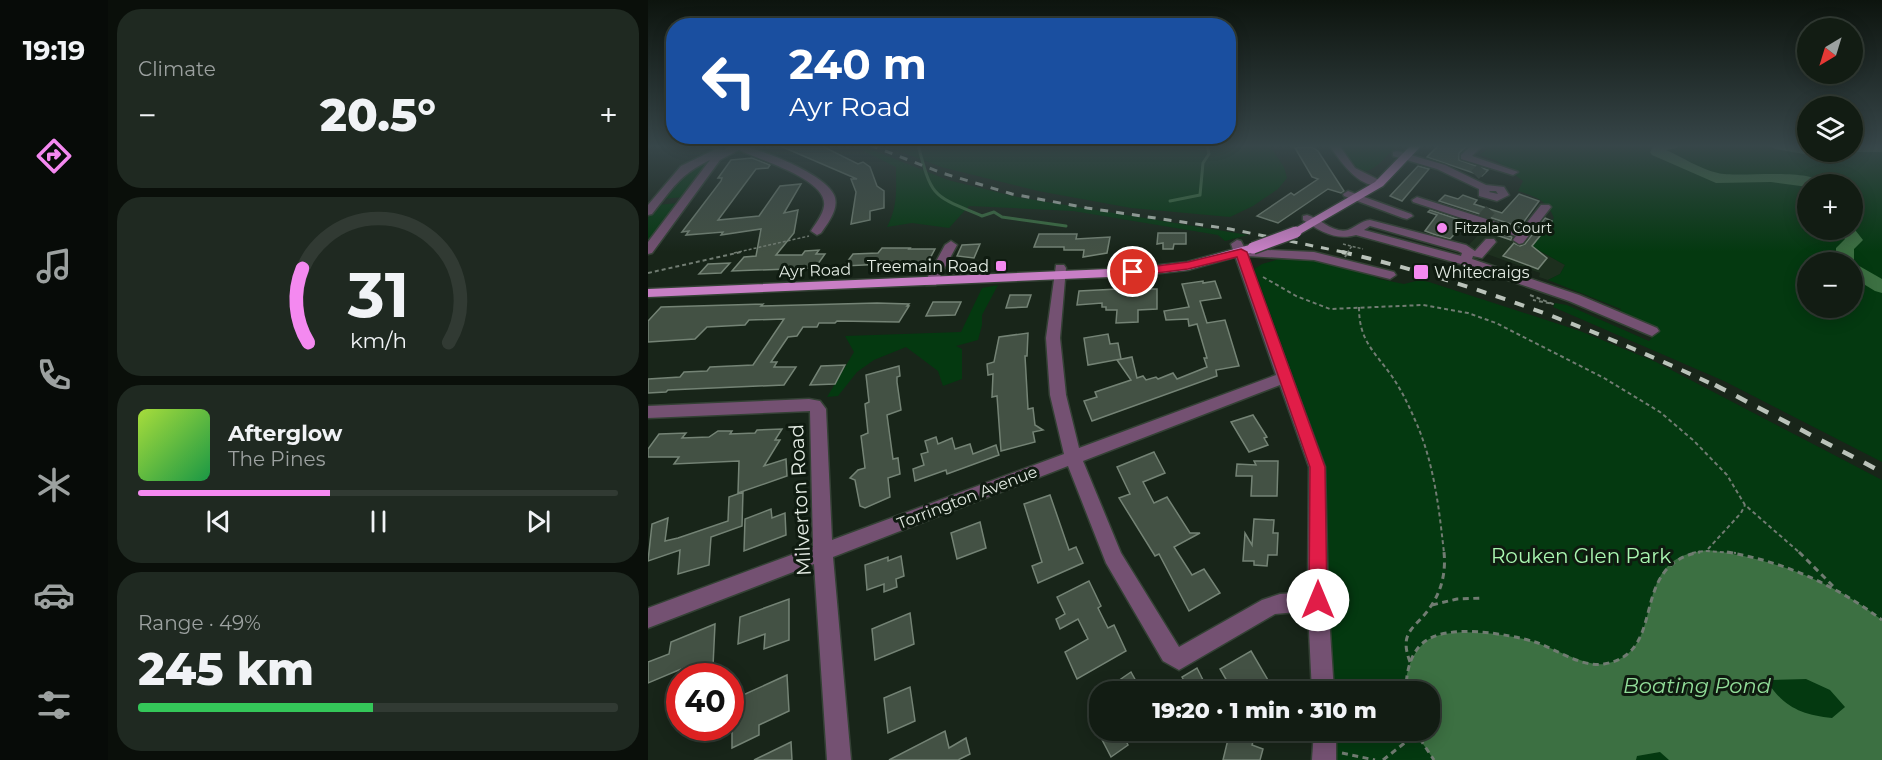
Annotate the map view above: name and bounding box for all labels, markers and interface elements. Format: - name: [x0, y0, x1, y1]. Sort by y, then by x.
- north arrow: [1797, 18, 1863, 84]
- map controls: [1797, 18, 1863, 318]
- text: 19:19: [23, 34, 85, 67]
- text: 240 m: [789, 38, 927, 90]
- icon: left: [690, 42, 768, 120]
- text: Climate: [138, 57, 216, 81]
- text: 20.5°: [320, 87, 436, 142]
- text: Ayr Road: [789, 90, 911, 123]
- text: −: [138, 95, 157, 135]
- text: +: [599, 95, 618, 135]
- button: layers: [1797, 96, 1863, 162]
- icon: directions: [33, 135, 75, 177]
- button: +: [1797, 174, 1863, 240]
- place label: Fitzalan Court: [1454, 219, 1552, 237]
- marker: Fitzalan Court: [1435, 221, 1449, 235]
- icon: music: [33, 245, 75, 287]
- pin: [1107, 246, 1158, 297]
- button: −: [1797, 252, 1863, 318]
- icon: arrive: [1116, 255, 1149, 288]
- text: 31: [346, 257, 409, 333]
- place label: Treemain Road: [867, 257, 989, 276]
- marker: Treemain Road: [994, 259, 1008, 273]
- street label: Ayr Road: [779, 260, 851, 281]
- marker: Whitecraigs: [1412, 263, 1430, 281]
- place label: Whitecraigs: [1434, 263, 1530, 282]
- text: km/h: [349, 328, 407, 354]
- icon: phone: [33, 354, 75, 396]
- text: Afterglow: [228, 420, 342, 447]
- street label: Milverton Road: [784, 423, 816, 577]
- text: The Pines: [228, 447, 325, 471]
- street label: Torrington Avenue: [894, 462, 1040, 533]
- icon: climate: [33, 464, 75, 506]
- icon: previous: [202, 505, 235, 538]
- icon: pause: [362, 505, 395, 538]
- icon: next: [522, 505, 555, 538]
- park label: Rouken Glen Park: [1491, 544, 1671, 568]
- position arrow: [1286, 568, 1350, 632]
- icon: car: [33, 574, 75, 616]
- text: Range · 49%: [138, 611, 261, 635]
- text: 245 km: [138, 641, 314, 696]
- speed limit sign: 40: [666, 663, 744, 741]
- water label: Boating Pond: [1623, 673, 1772, 698]
- icon: filters: [33, 684, 75, 726]
- text: 19:20 · 1 min · 310 m: [1152, 697, 1377, 724]

